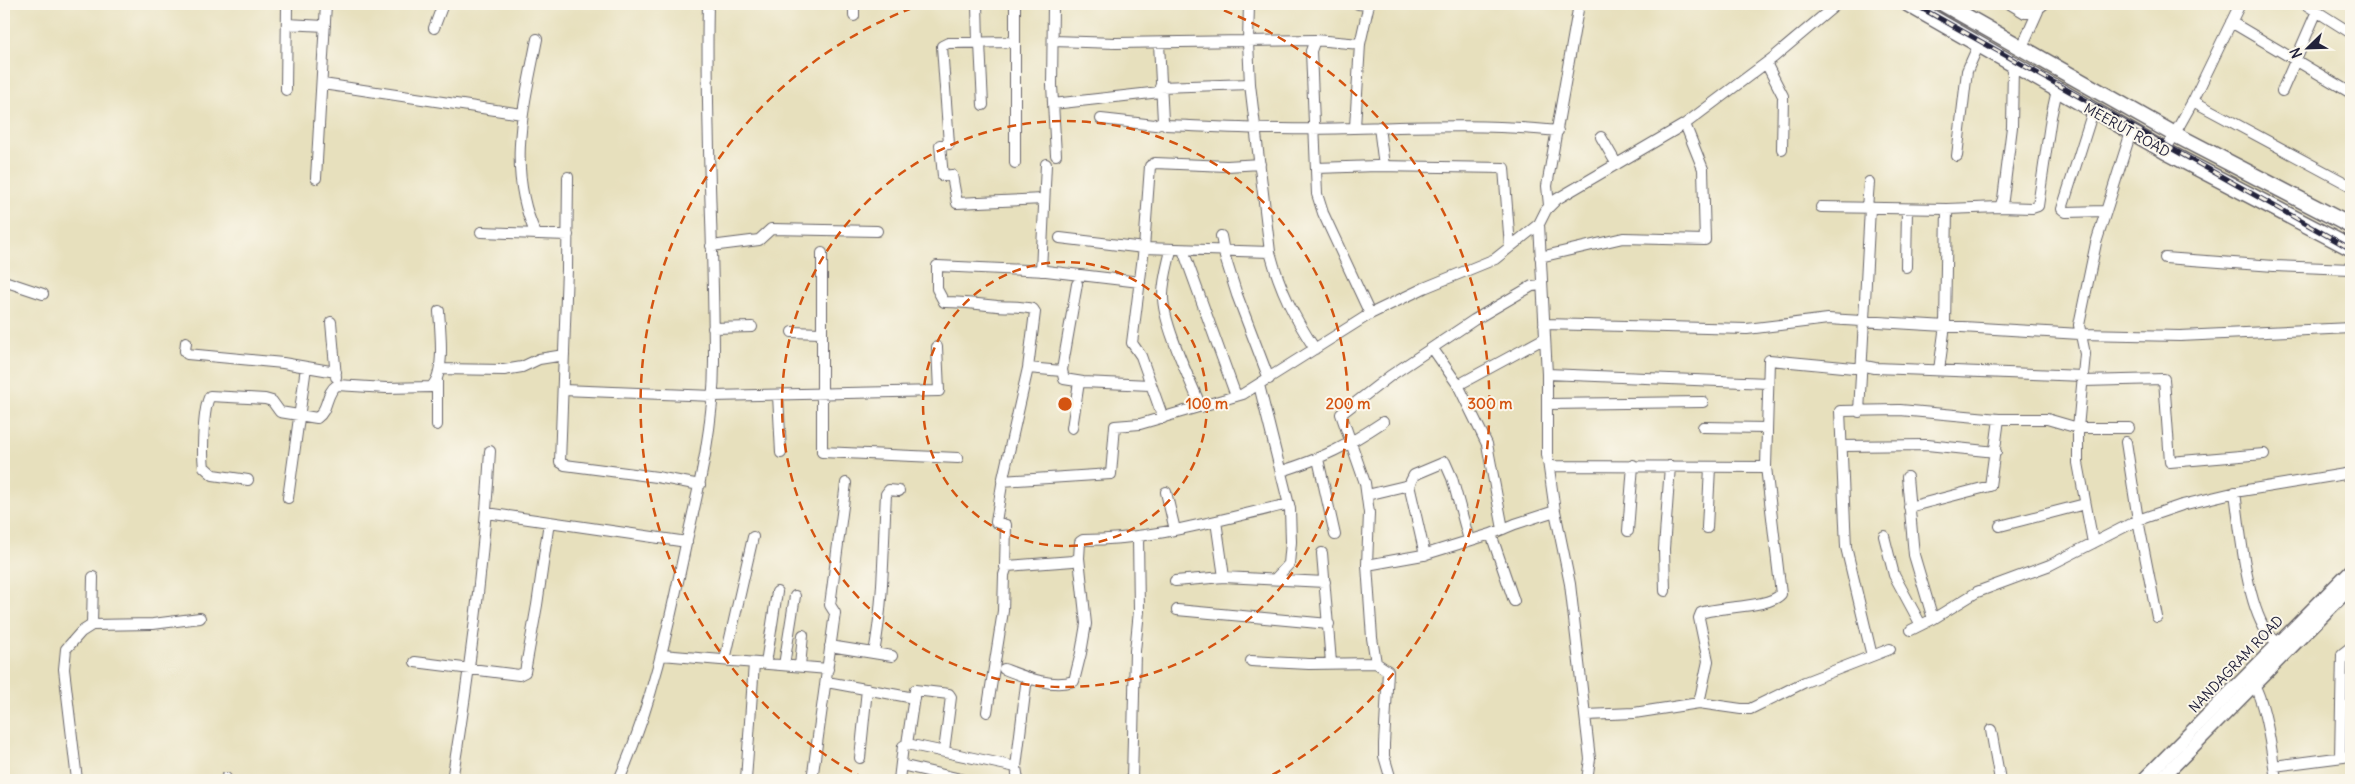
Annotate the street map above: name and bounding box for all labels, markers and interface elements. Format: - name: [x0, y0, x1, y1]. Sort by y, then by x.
- north arrow: [2282, 22, 2332, 72]
- text: N: [2286, 45, 2306, 61]
- street label: MEERUT ROAD: [2081, 99, 2173, 161]
- text: 100 m: [1186, 394, 1228, 413]
- text: 200 m: [1326, 394, 1370, 413]
- text: 300 m: [1468, 394, 1513, 413]
- centre of rings: [1056, 395, 1074, 413]
- street label: NANDAGRAM ROAD: [2185, 611, 2287, 716]

